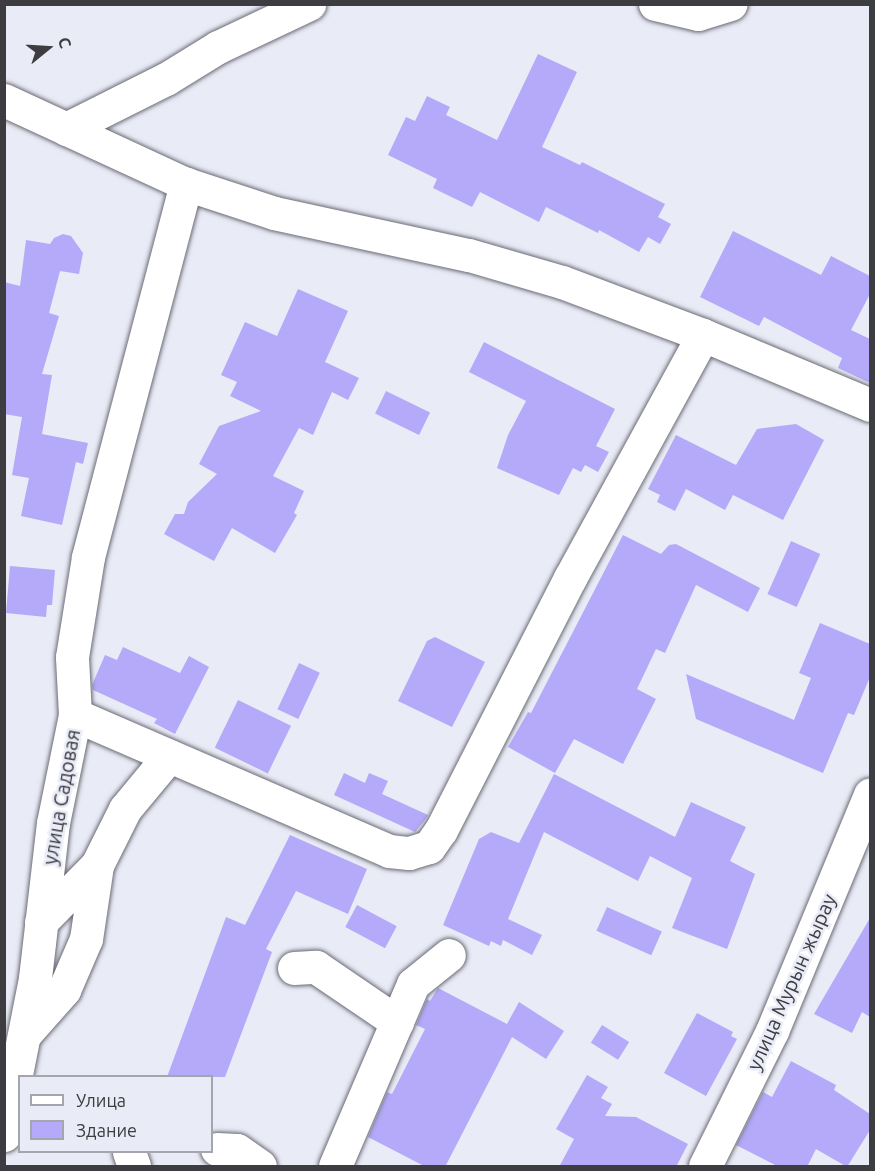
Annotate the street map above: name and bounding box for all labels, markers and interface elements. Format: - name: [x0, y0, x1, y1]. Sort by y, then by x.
- north arrow: [18, 18, 78, 78]
- text: С: [55, 35, 75, 50]
- street label: улица Садовая: [37, 727, 85, 867]
- street label: улица Мурын жырау: [741, 890, 841, 1074]
- legend: [18, 1075, 213, 1153]
- text: Улица: [76, 1090, 126, 1110]
- text: Здание: [76, 1120, 137, 1140]

